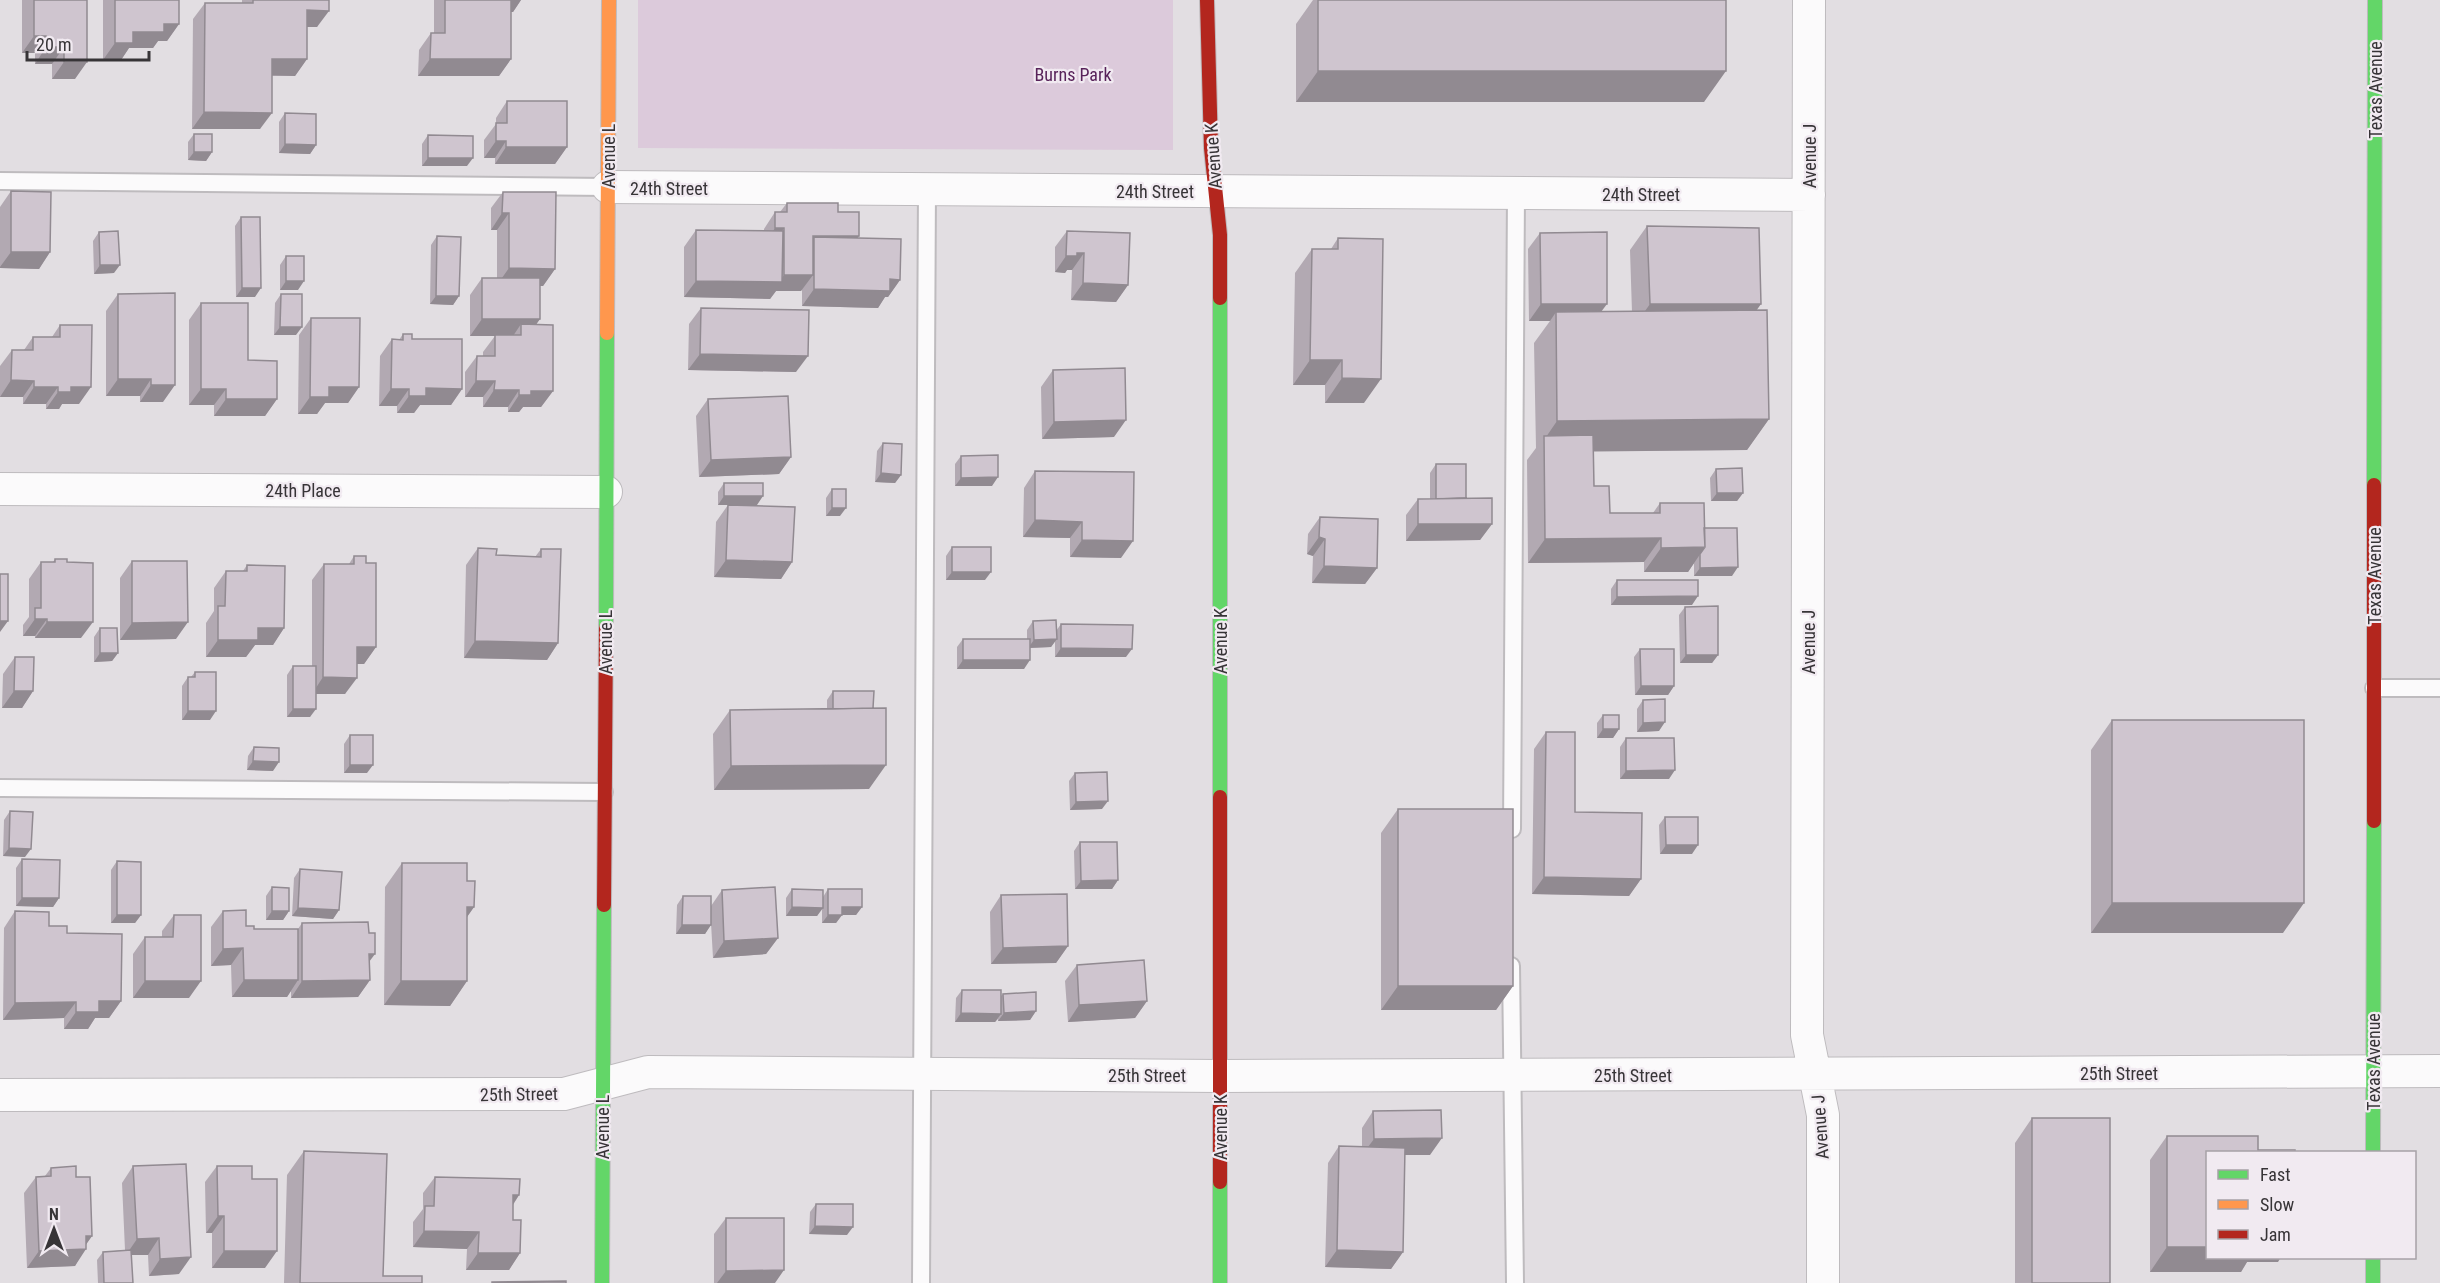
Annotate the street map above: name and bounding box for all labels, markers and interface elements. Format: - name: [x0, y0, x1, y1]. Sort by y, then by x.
- scale bar: [27, 24, 148, 62]
- text: 20 m: [36, 34, 71, 55]
- street label: Texas Avenue: [2365, 41, 2386, 139]
- park label: Burns Park: [1034, 64, 1112, 85]
- street label: Avenue K: [1200, 122, 1226, 190]
- street label: Avenue L: [598, 123, 619, 188]
- street label: Avenue J: [1799, 124, 1820, 188]
- street label: 24th Street: [630, 178, 708, 199]
- street label: 24th Street: [1116, 181, 1194, 202]
- street label: 24th Street: [1602, 184, 1680, 205]
- street label: 24th Place: [265, 480, 341, 501]
- street label: Texas Avenue: [2364, 527, 2385, 625]
- street label: Avenue K: [1210, 608, 1231, 674]
- street label: Avenue L: [595, 609, 616, 674]
- street label: Avenue J: [1798, 610, 1819, 674]
- street label: Texas Avenue: [2363, 1013, 2384, 1111]
- street label: 25th Street: [2080, 1063, 2158, 1084]
- street label: 25th Street: [1108, 1065, 1186, 1086]
- street label: 25th Street: [1594, 1065, 1672, 1086]
- street label: 25th Street: [480, 1083, 558, 1105]
- street label: Avenue L: [592, 1094, 613, 1159]
- street label: Avenue K: [1210, 1094, 1231, 1160]
- street label: Avenue J: [1807, 1094, 1833, 1160]
- legend: [2206, 1151, 2416, 1259]
- text: Fast: [2260, 1164, 2291, 1185]
- text: Slow: [2260, 1194, 2295, 1215]
- north arrow: [24, 1199, 84, 1259]
- text: N: [49, 1205, 59, 1224]
- text: Jam: [2260, 1224, 2291, 1245]

